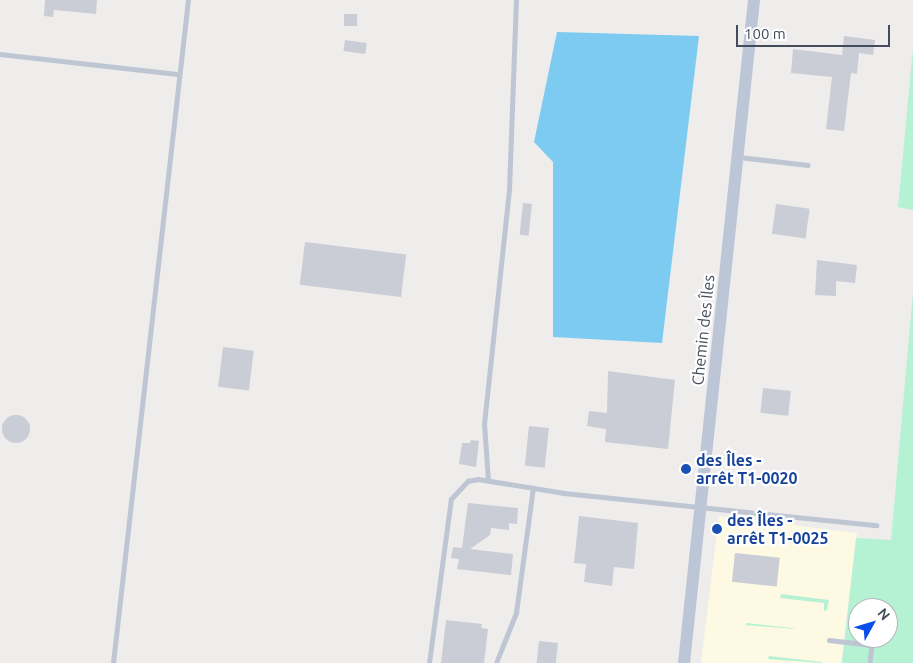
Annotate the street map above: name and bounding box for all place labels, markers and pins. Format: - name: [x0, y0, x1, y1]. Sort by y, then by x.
- place label: des Îles - arrêt T1-0020: [696, 450, 798, 488]
- marker: des Îles - arrêt T1-0020: [680, 463, 692, 475]
- place label: des Îles - arrêt T1-0025: [727, 510, 829, 548]
- marker: des Îles - arrêt T1-0025: [711, 523, 723, 535]

